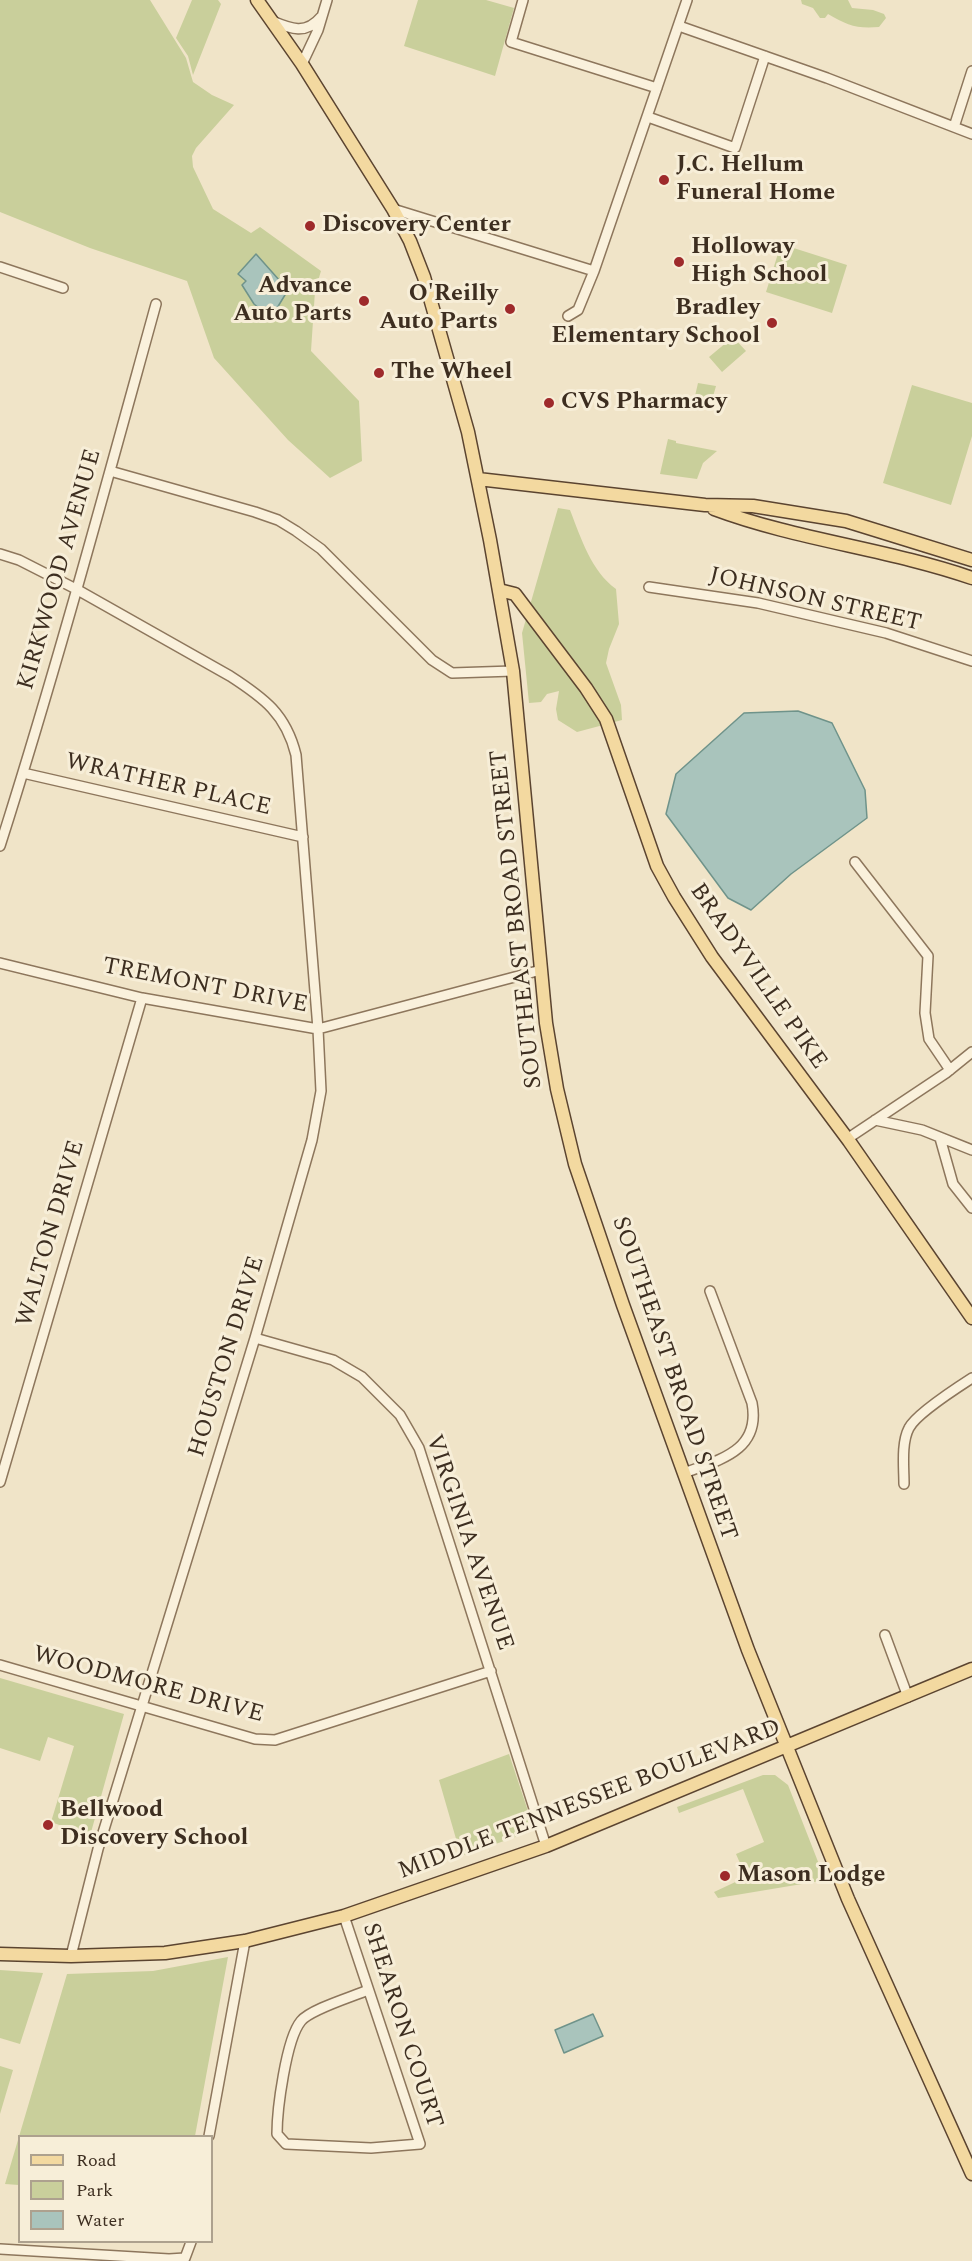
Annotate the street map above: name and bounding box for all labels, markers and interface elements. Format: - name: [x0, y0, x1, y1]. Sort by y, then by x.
- place label: J.C. Hellum Funeral Home: [676, 152, 835, 208]
- marker: J.C. Hellum Funeral Home: [657, 173, 671, 187]
- place label: Discovery Center: [322, 212, 511, 240]
- marker: Discovery Center: [303, 219, 317, 233]
- place label: Holloway High School: [691, 234, 827, 290]
- marker: Holloway High School: [672, 255, 686, 269]
- place label: Advance Auto Parts: [233, 273, 352, 329]
- place label: O'Reilly Auto Parts: [379, 281, 498, 337]
- marker: Advance Auto Parts: [357, 294, 371, 308]
- place label: Bradley Elementary School: [551, 295, 760, 351]
- marker: O'Reilly Auto Parts: [503, 302, 517, 316]
- marker: Bradley Elementary School: [765, 316, 779, 330]
- place label: The Wheel: [391, 359, 512, 387]
- marker: The Wheel: [372, 366, 386, 380]
- place label: CVS Pharmacy: [561, 389, 727, 417]
- marker: CVS Pharmacy: [542, 396, 556, 410]
- street label: KIRKWOOD AVENUE: [13, 446, 109, 694]
- street label: JOHNSON STREET: [706, 563, 924, 639]
- street label: WRATHER PLACE: [62, 748, 274, 824]
- street label: SOUTHEAST BROAD STREET: [486, 748, 550, 1090]
- street label: BRADYVILLE PIKE: [682, 878, 832, 1076]
- street label: TREMONT DRIVE: [100, 953, 310, 1021]
- street label: WALTON DRIVE: [12, 1138, 92, 1330]
- street label: SOUTHEAST BROAD STREET: [604, 1213, 742, 1545]
- street label: HOUSTON DRIVE: [184, 1253, 272, 1461]
- street label: VIRGINIA AVENUE: [418, 1431, 518, 1655]
- street label: WOODMORE DRIVE: [30, 1641, 266, 1731]
- street label: MIDDLE TENNESSEE BOULEVARD: [395, 1715, 785, 1887]
- place label: Bellwood Discovery School: [60, 1797, 248, 1853]
- marker: Bellwood Discovery School: [41, 1818, 55, 1832]
- place label: Mason Lodge: [737, 1862, 886, 1890]
- marker: Mason Lodge: [718, 1869, 732, 1883]
- street label: SHEARON COURT: [354, 1920, 448, 2132]
- legend: [18, 2135, 213, 2243]
- text: Road: [76, 2147, 117, 2174]
- text: Park: [76, 2177, 113, 2204]
- text: Water: [76, 2207, 124, 2234]

